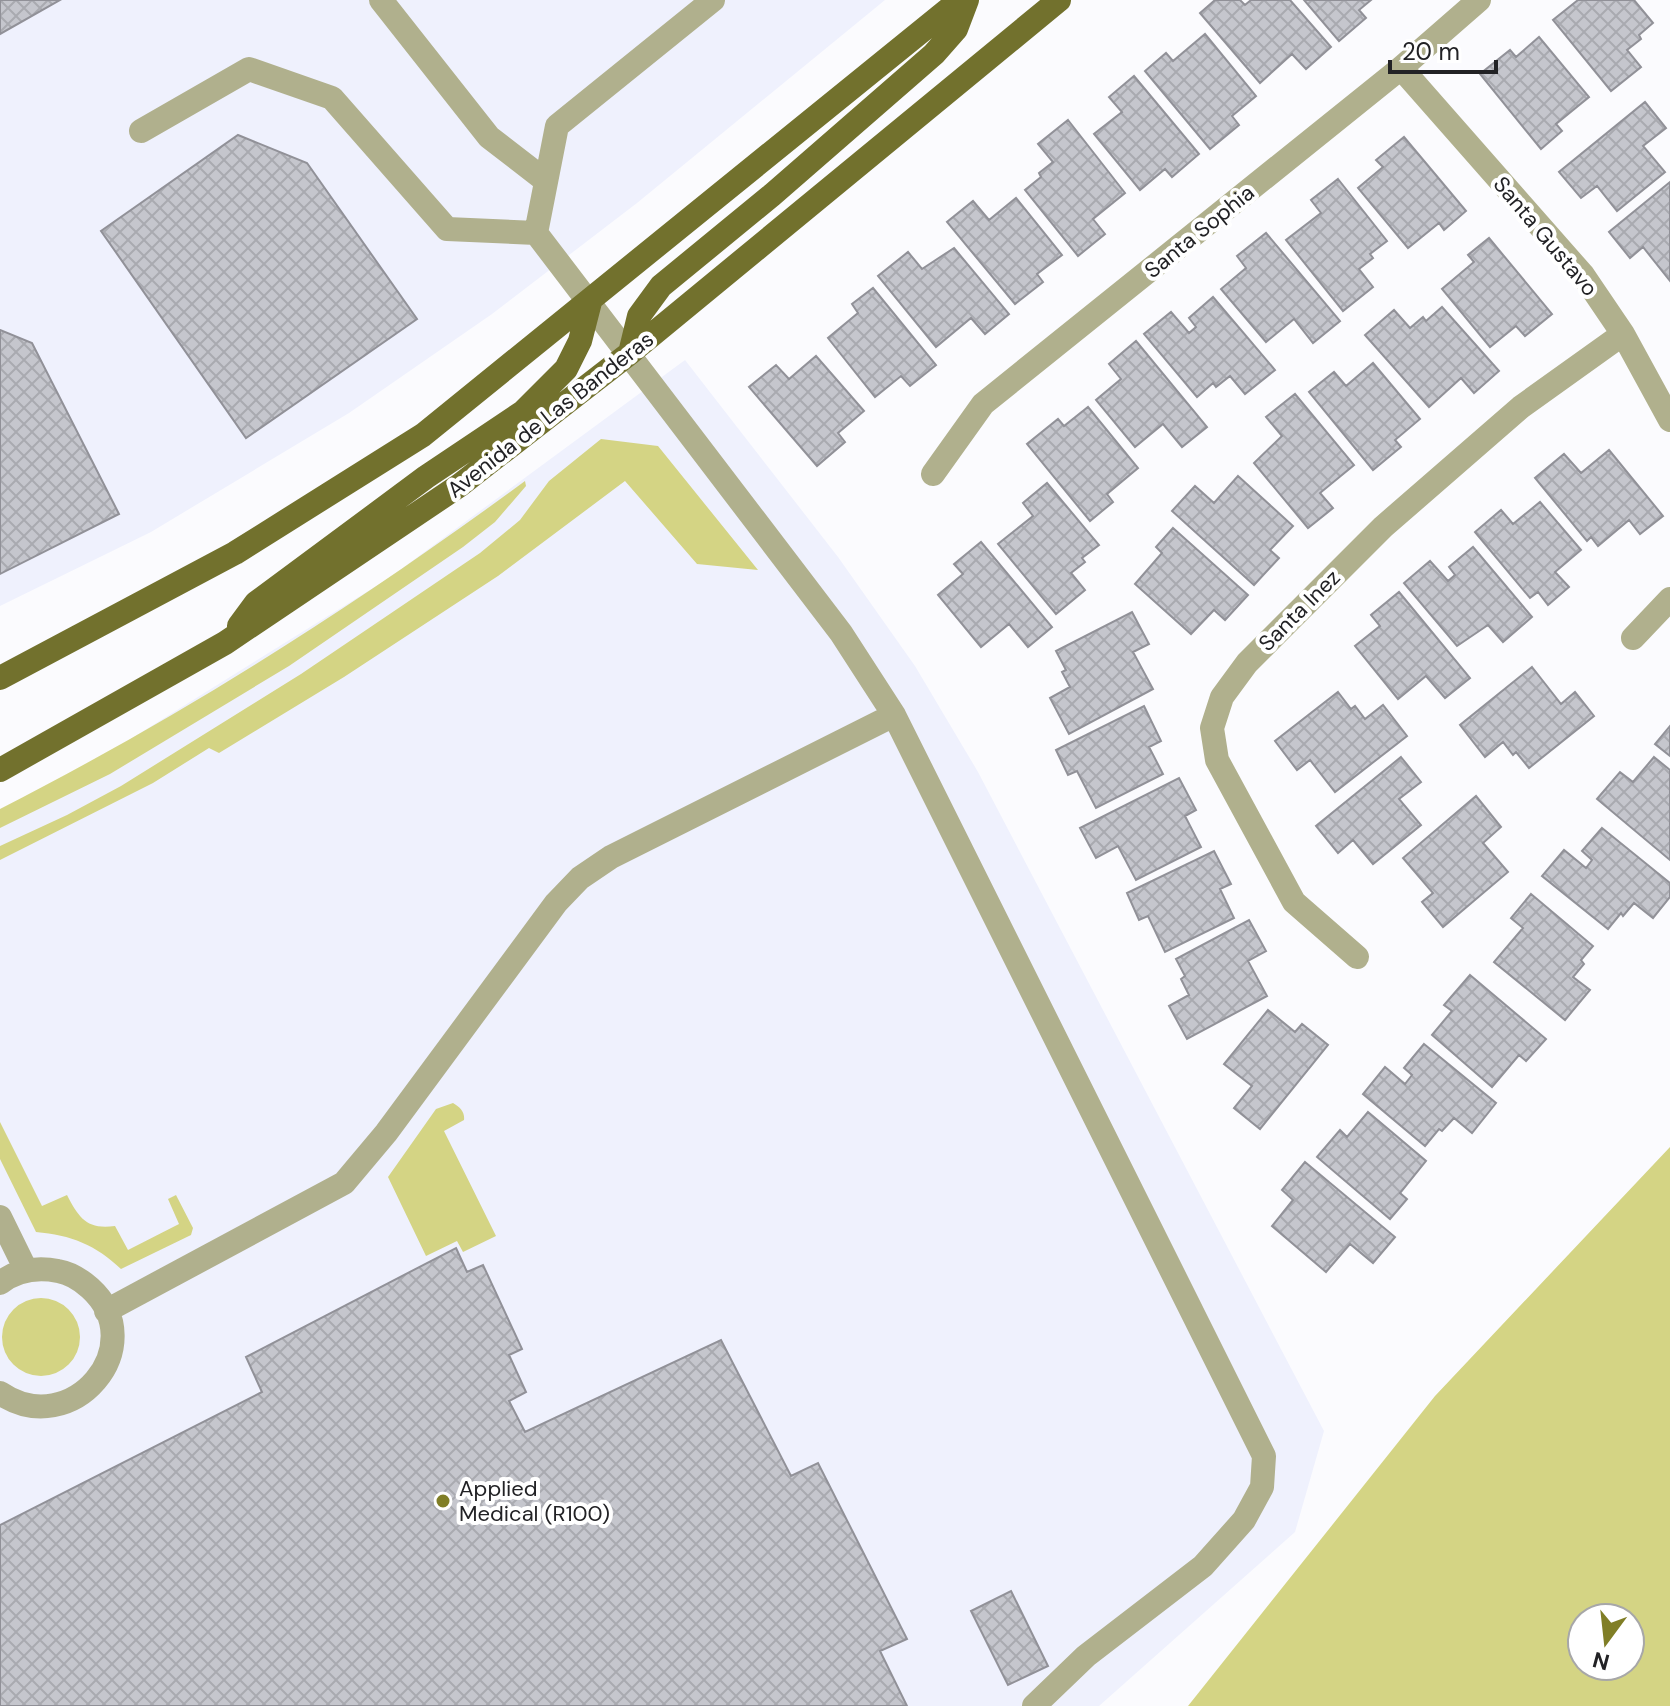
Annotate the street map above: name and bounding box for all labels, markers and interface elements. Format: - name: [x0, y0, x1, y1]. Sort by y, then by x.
- scale bar: [1390, 24, 1496, 74]
- text: 20 m: [1402, 36, 1460, 67]
- street label: Santa Gustavo: [1487, 170, 1604, 302]
- street label: Santa Sophia: [1138, 178, 1260, 285]
- street label: Avenida de Las Banderas: [441, 325, 659, 504]
- street label: Santa Inez: [1252, 563, 1346, 657]
- place label: Applied Medical (R100): [459, 1474, 610, 1528]
- marker: Applied Medical (R100): [434, 1492, 452, 1510]
- north arrow: [1566, 1602, 1646, 1682]
- text: N: [1589, 1645, 1612, 1677]

